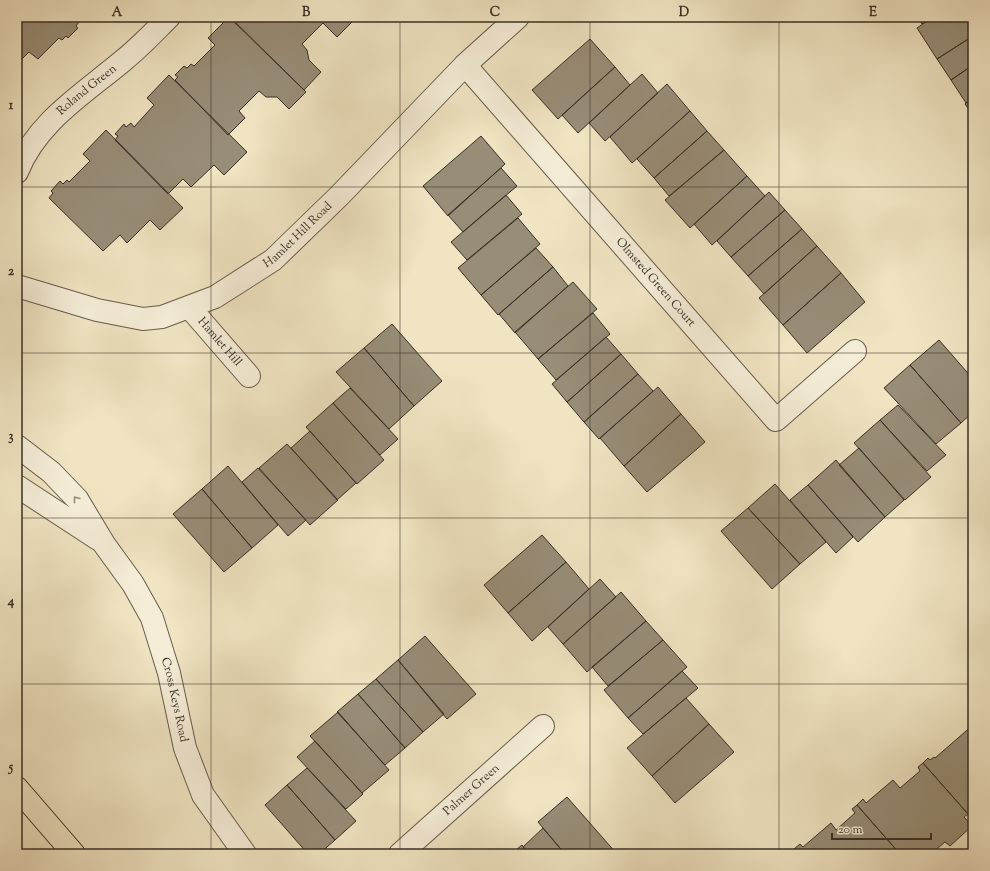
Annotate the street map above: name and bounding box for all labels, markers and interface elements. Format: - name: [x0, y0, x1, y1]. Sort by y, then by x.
- text: A: [112, 4, 123, 22]
- text: B: [302, 4, 311, 22]
- text: C: [490, 4, 500, 22]
- text: D: [679, 4, 689, 22]
- text: E: [869, 4, 877, 22]
- street label: Roland Green: [53, 60, 121, 120]
- text: 1: [9, 97, 14, 115]
- street label: Hamlet Hill Road: [260, 198, 337, 273]
- street label: Olmsted Green Court: [611, 234, 700, 331]
- text: 2: [8, 263, 15, 281]
- street label: Hamlet Hill: [193, 313, 246, 371]
- text: 3: [8, 428, 14, 446]
- one-way arrow: [73, 496, 80, 503]
- text: 4: [7, 593, 15, 611]
- street label: Cross Keys Road: [156, 655, 193, 744]
- text: 5: [8, 759, 14, 777]
- street label: Palmer Green: [439, 760, 504, 820]
- scale bar: [832, 815, 931, 841]
- text: 20 m: [838, 821, 863, 839]

